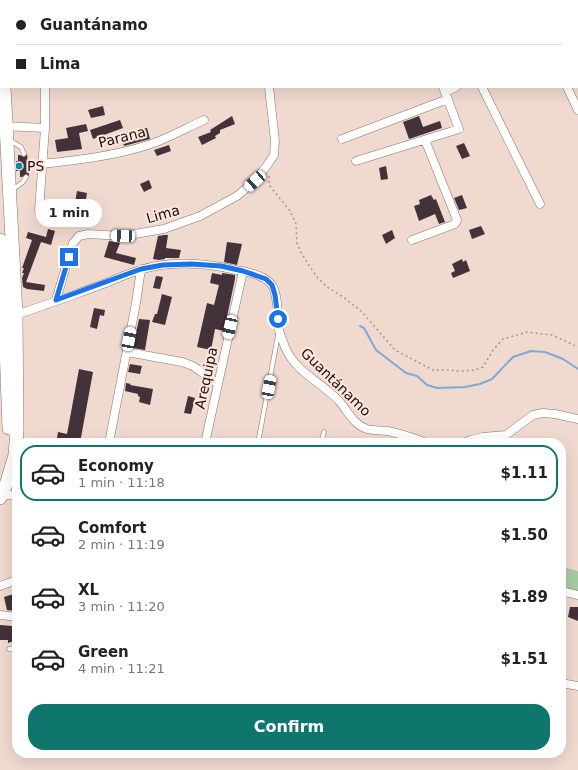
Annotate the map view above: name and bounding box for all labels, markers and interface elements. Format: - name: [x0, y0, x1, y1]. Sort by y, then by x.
- text: Guantánamo: [40, 16, 148, 34]
- text: Lima: [40, 55, 80, 73]
- street label: Parana: [97, 123, 147, 151]
- place label: PS: [27, 158, 44, 174]
- marker: PS: [14, 161, 24, 171]
- car: [242, 169, 268, 193]
- callout: 1 min: [36, 199, 102, 227]
- street label: Lima: [144, 202, 182, 226]
- text: 1 min: [49, 205, 89, 220]
- car: [111, 230, 135, 242]
- route end: [60, 248, 78, 266]
- route start: [269, 310, 287, 328]
- car: [222, 314, 238, 340]
- car: [121, 326, 137, 352]
- street label: Guantánamo: [298, 345, 374, 419]
- street label: Arequipa: [192, 346, 220, 410]
- car: [261, 374, 277, 400]
- icon: car: [30, 455, 66, 491]
- text: Economy: [78, 457, 154, 475]
- text: $1.11: [501, 464, 548, 482]
- text: 1 min · 11:18: [78, 475, 165, 490]
- icon: car: [30, 517, 66, 553]
- text: Comfort: [78, 519, 146, 537]
- text: $1.50: [501, 526, 548, 544]
- text: 2 min · 11:19: [78, 537, 165, 552]
- icon: car: [30, 579, 66, 615]
- text: XL: [78, 581, 99, 599]
- text: $1.89: [501, 588, 548, 606]
- text: 3 min · 11:20: [78, 599, 165, 614]
- icon: car: [30, 641, 66, 677]
- text: Green: [78, 643, 129, 661]
- text: $1.51: [501, 650, 548, 668]
- text: 4 min · 11:21: [78, 661, 165, 676]
- button: Confirm: [28, 704, 550, 750]

